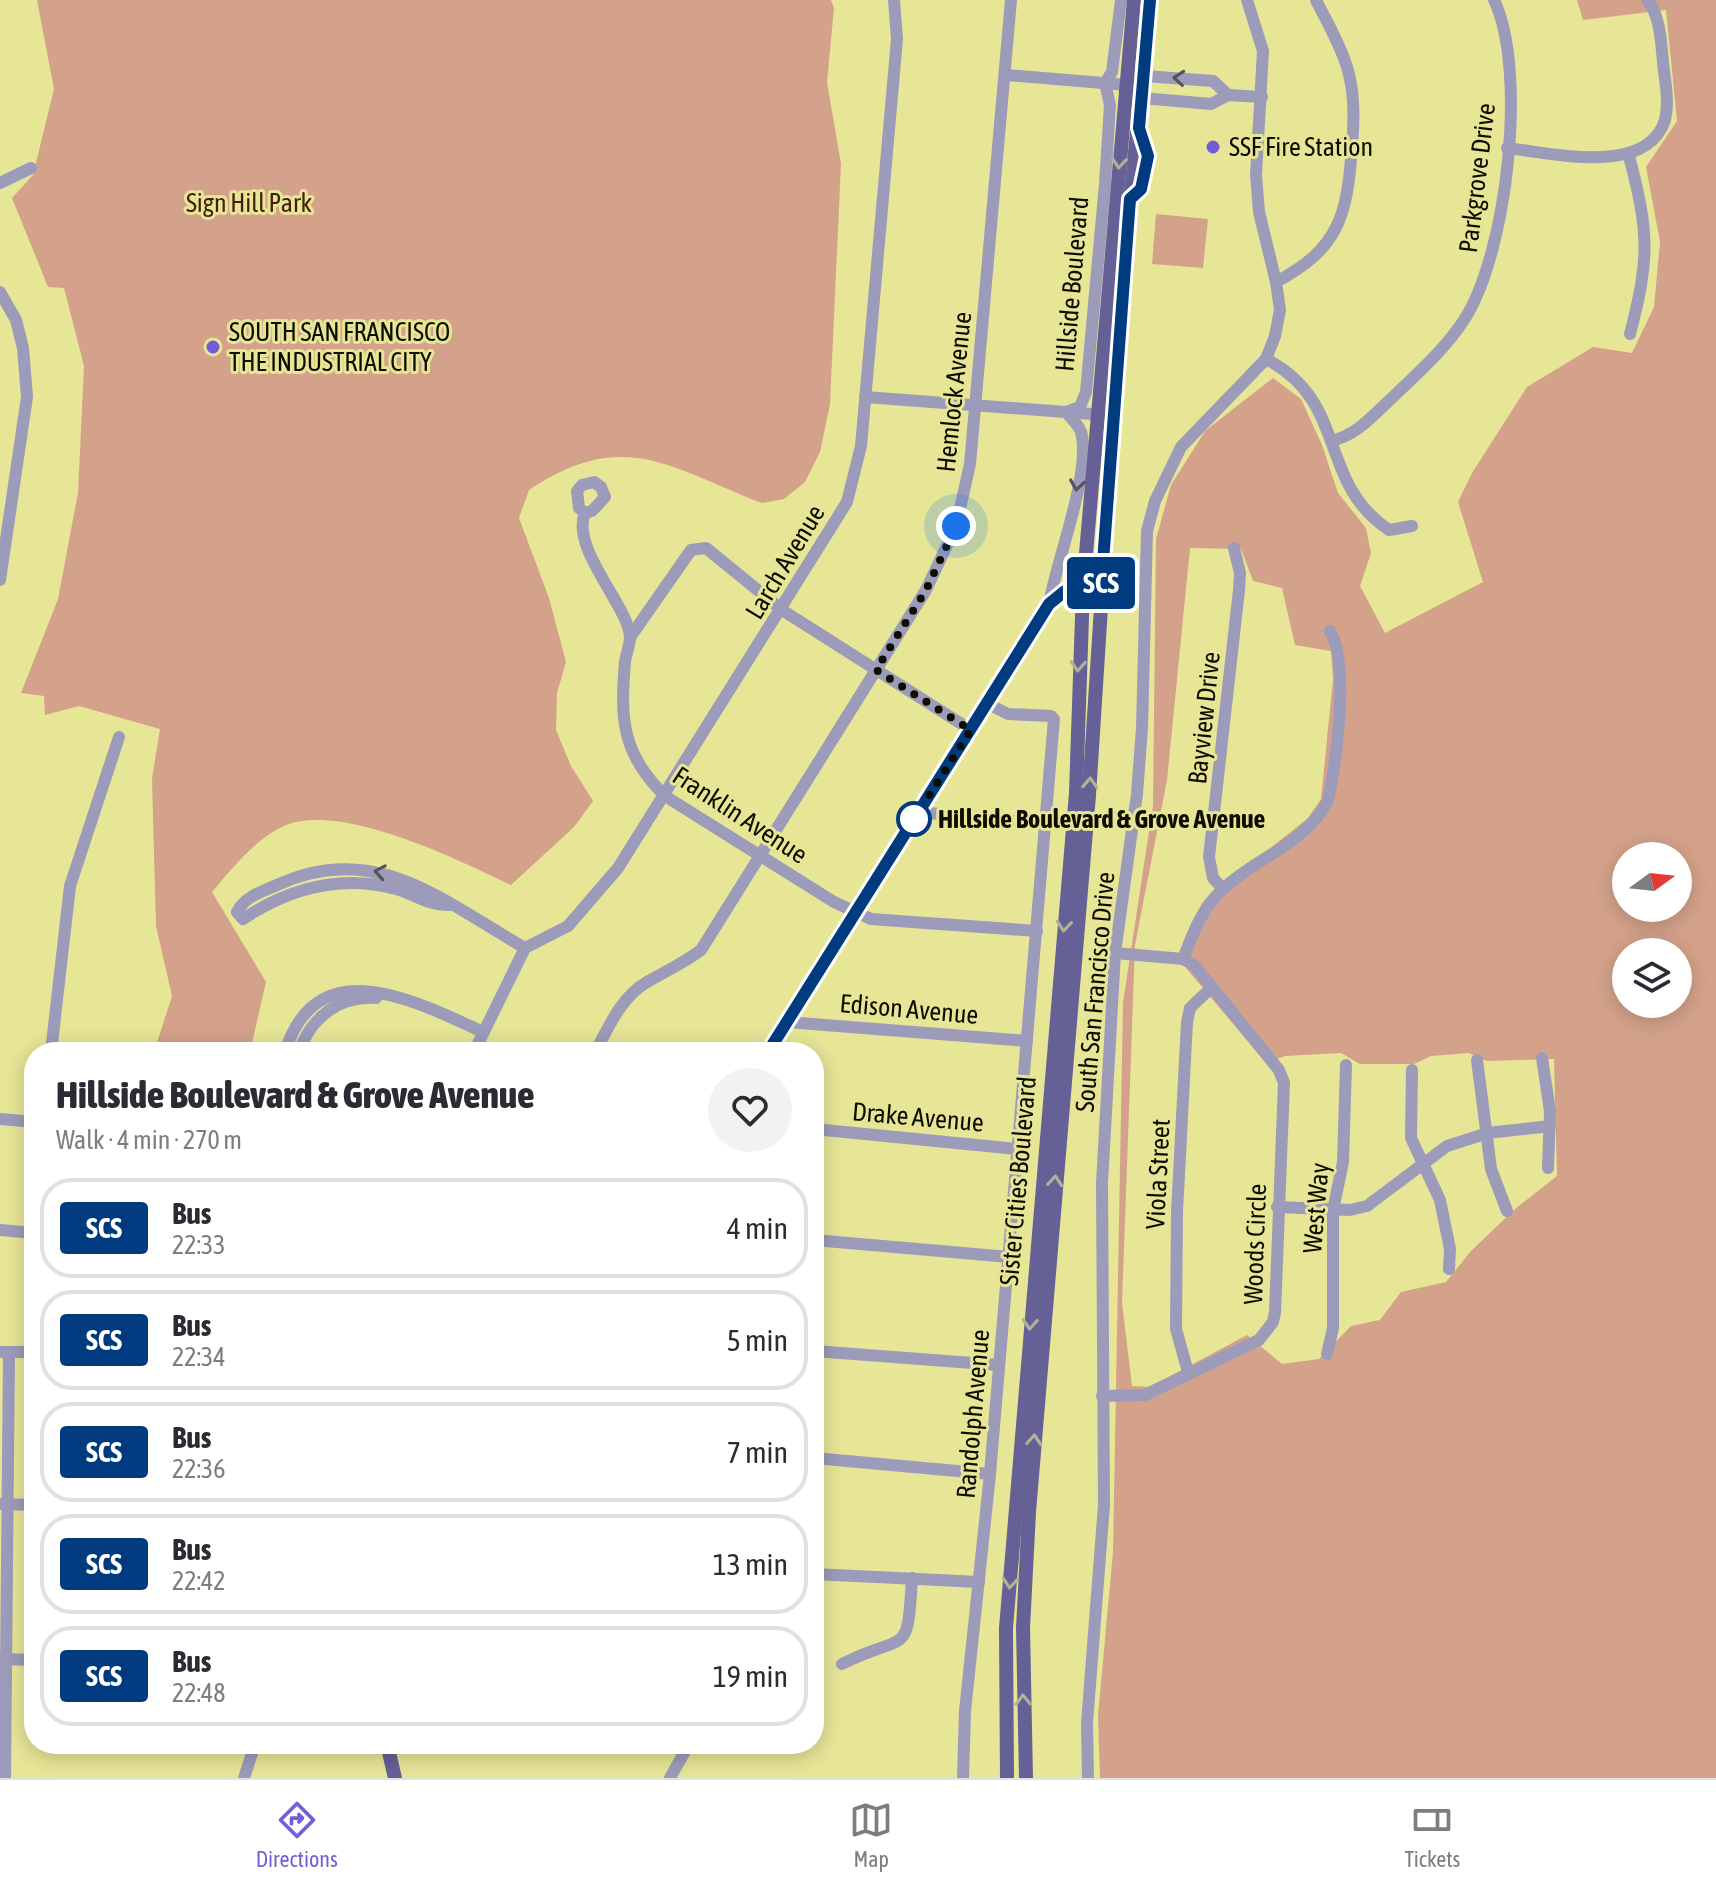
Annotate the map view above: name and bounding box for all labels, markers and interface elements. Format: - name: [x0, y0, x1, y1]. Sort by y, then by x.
- one-way arrow: [1172, 70, 1185, 87]
- street label: Parkgrove Drive: [1453, 101, 1501, 255]
- place label: SSF Fire Station: [1229, 132, 1373, 162]
- marker: SSF Fire Station: [1204, 138, 1222, 156]
- one-way arrow: [1111, 157, 1128, 170]
- park label: Sign Hill Park: [186, 188, 312, 218]
- street label: Hillside Boulevard: [1049, 195, 1095, 373]
- street label: Hemlock Avenue: [931, 310, 977, 474]
- place label: SOUTH SAN FRANCISCO THE INDUSTRIAL CITY: [229, 317, 450, 377]
- marker: SOUTH SAN FRANCISCO THE INDUSTRIAL CITY: [204, 338, 222, 356]
- one-way arrow: [1069, 478, 1086, 491]
- street label: Larch Avenue: [739, 500, 831, 624]
- your location: [936, 506, 976, 546]
- line badge: SCS: [1055, 557, 1147, 609]
- text: SCS: [1083, 567, 1119, 599]
- street label: Bayview Drive: [1182, 650, 1226, 786]
- one-way arrow: [1070, 660, 1087, 673]
- street label: Franklin Avenue: [667, 760, 813, 870]
- one-way arrow: [1081, 776, 1098, 789]
- marker: Hillside Boulevard & Grove Avenue: [897, 802, 931, 836]
- place label: Hillside Boulevard & Grove Avenue: [938, 804, 1266, 834]
- north arrow: [1612, 842, 1692, 922]
- map controls: [1612, 842, 1692, 1018]
- one-way arrow: [373, 865, 387, 882]
- street label: South San Francisco Drive: [1070, 871, 1120, 1113]
- one-way arrow: [1056, 920, 1073, 933]
- button: layers: [1612, 938, 1692, 1018]
- street label: Edison Avenue: [838, 988, 980, 1030]
- button: heart: [708, 1068, 792, 1152]
- text: Hillside Boulevard & Grove Avenue: [56, 1073, 534, 1116]
- street label: Sister Cities Boulevard: [994, 1075, 1042, 1287]
- street label: Drake Avenue: [851, 1096, 985, 1138]
- street label: Viola Street: [1140, 1118, 1176, 1230]
- text: Walk · 4 min · 270 m: [56, 1125, 242, 1155]
- street label: West Way: [1297, 1161, 1335, 1255]
- one-way arrow: [1046, 1174, 1063, 1187]
- street label: Woods Circle: [1238, 1183, 1272, 1305]
- text: Bus: [172, 1196, 211, 1230]
- text: 4 min: [727, 1211, 788, 1245]
- text: SCS: [86, 1212, 122, 1244]
- text: 22:33: [172, 1230, 226, 1260]
- text: Bus: [172, 1308, 211, 1342]
- one-way arrow: [1022, 1318, 1039, 1331]
- text: 5 min: [727, 1323, 788, 1357]
- text: SCS: [86, 1324, 122, 1356]
- street label: Randolph Avenue: [951, 1328, 995, 1500]
- text: 22:34: [172, 1342, 226, 1372]
- text: Bus: [172, 1420, 211, 1454]
- one-way arrow: [1025, 1433, 1042, 1446]
- text: 7 min: [727, 1435, 788, 1469]
- text: SCS: [86, 1436, 122, 1468]
- text: 22:36: [172, 1454, 226, 1484]
- text: Bus: [172, 1532, 211, 1566]
- text: 13 min: [713, 1547, 788, 1581]
- text: SCS: [86, 1548, 122, 1580]
- text: 22:42: [172, 1566, 226, 1596]
- one-way arrow: [1002, 1577, 1019, 1590]
- text: Bus: [172, 1644, 211, 1678]
- text: 19 min: [713, 1659, 788, 1693]
- text: SCS: [86, 1660, 122, 1692]
- text: 22:48: [172, 1678, 226, 1708]
- one-way arrow: [1015, 1693, 1032, 1706]
- tab: Directions: [256, 1798, 338, 1872]
- tab: Map: [849, 1798, 893, 1872]
- tab: Tickets: [1405, 1798, 1460, 1872]

